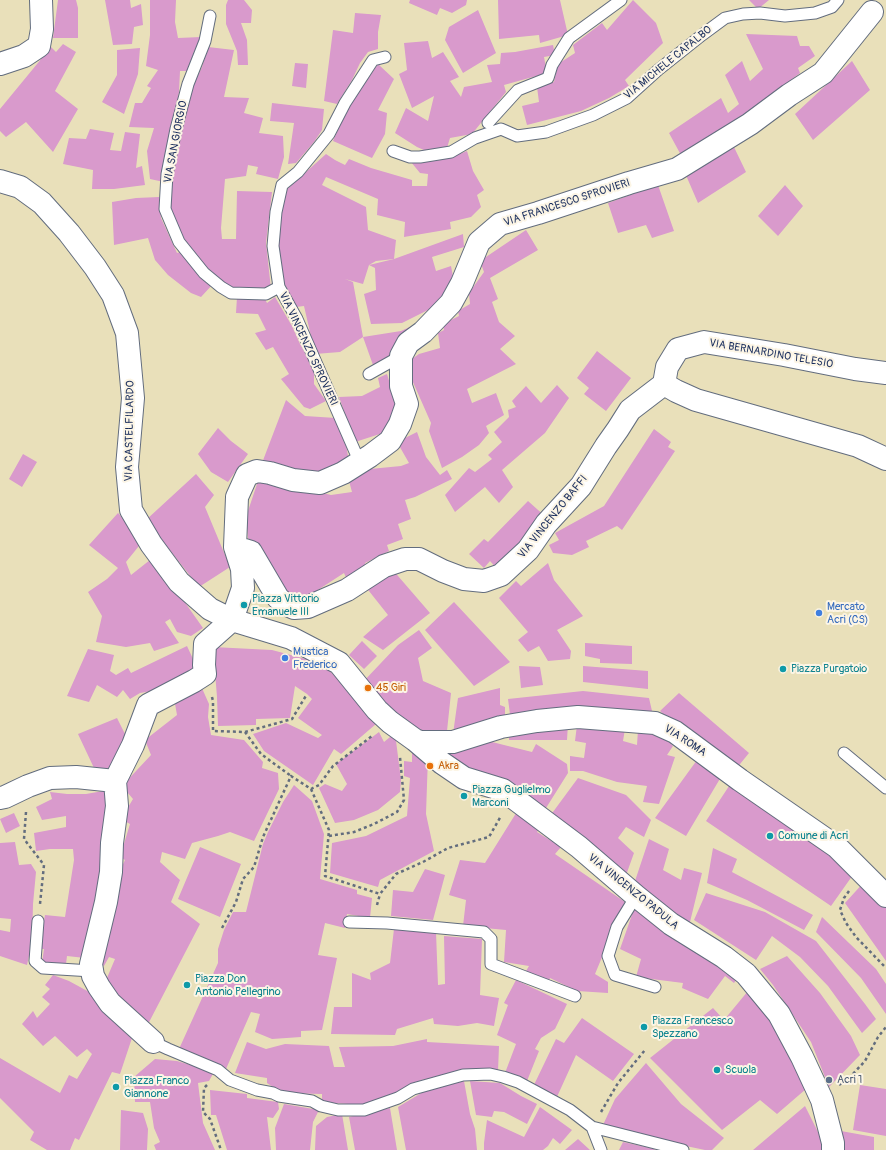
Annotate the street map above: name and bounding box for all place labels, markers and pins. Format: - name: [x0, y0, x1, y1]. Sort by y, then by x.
- place label: Piazza Vittorio Emanuele III: [252, 592, 319, 618]
- marker: Piazza Vittorio Emanuele III: [239, 600, 249, 610]
- place label: Mercato Acri (CS): [827, 600, 869, 626]
- marker: Mercato Acri (CS): [814, 608, 824, 618]
- place label: Mustica Frederico: [293, 645, 337, 671]
- marker: Mustica Frederico: [280, 653, 290, 663]
- place label: Piazza Purgatoio: [791, 662, 867, 676]
- marker: Piazza Purgatoio: [778, 664, 788, 674]
- place label: 45 Giri: [376, 681, 406, 695]
- marker: 45 Giri: [363, 683, 373, 693]
- place label: Akra: [438, 759, 459, 773]
- marker: Akra: [425, 761, 435, 771]
- place label: Piazza Guglielmo Marconi: [472, 783, 551, 809]
- marker: Piazza Guglielmo Marconi: [459, 791, 469, 801]
- place label: Comune di Acri: [778, 829, 848, 843]
- marker: Comune di Acri: [765, 831, 775, 841]
- place label: Piazza Don Antonio Pellegrino: [195, 972, 281, 998]
- marker: Piazza Don Antonio Pellegrino: [182, 980, 192, 990]
- place label: Piazza Francesco Spezzano: [652, 1014, 733, 1040]
- marker: Piazza Francesco Spezzano: [639, 1022, 649, 1032]
- place label: Scuola: [725, 1063, 756, 1077]
- marker: Scuola: [712, 1065, 722, 1075]
- place label: Acri 1: [837, 1073, 862, 1087]
- place label: Piazza Franco Giannone: [124, 1074, 189, 1100]
- marker: Acri 1: [824, 1075, 834, 1085]
- marker: Piazza Franco Giannone: [111, 1082, 121, 1092]

